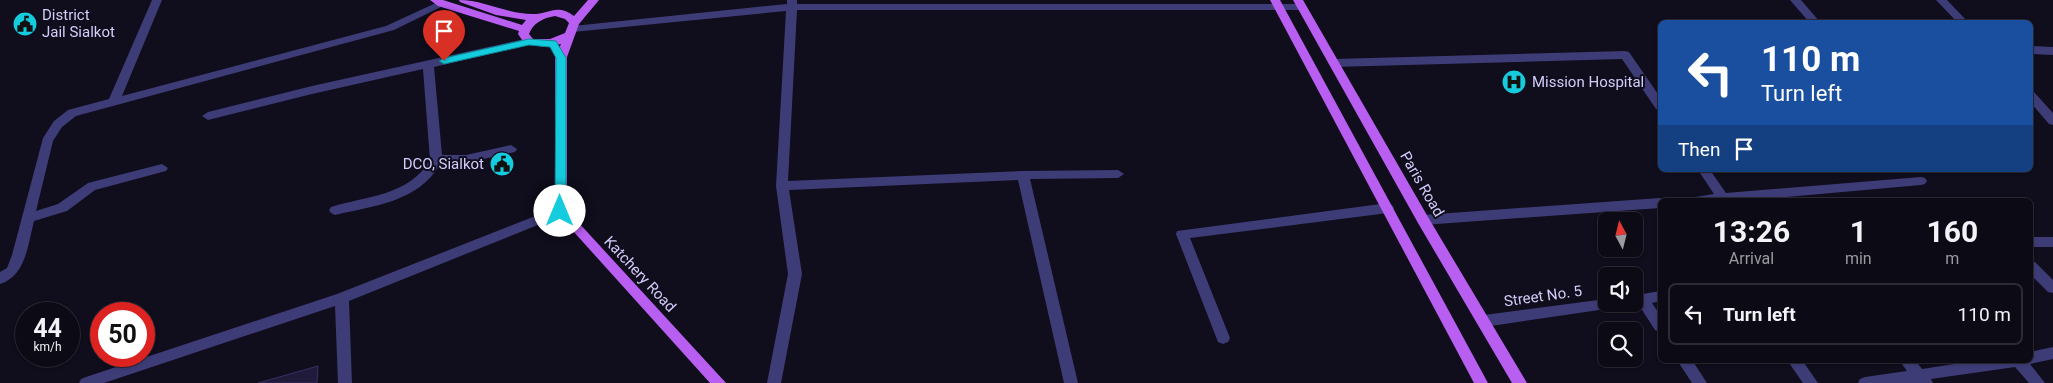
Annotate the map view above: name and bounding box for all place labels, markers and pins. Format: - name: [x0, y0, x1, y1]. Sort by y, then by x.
- place label: District Jail Sialkot: [42, 6, 115, 41]
- pin: [423, 10, 465, 61]
- public building icon: District Jail Sialkot: [12, 11, 38, 37]
- hospital icon: Mission Hospital: [1501, 69, 1527, 95]
- place label: Mission Hospital: [1532, 73, 1644, 91]
- public building icon: DCO, Sialkot: [489, 151, 515, 177]
- place label: DCO, Sialkot: [403, 155, 484, 173]

